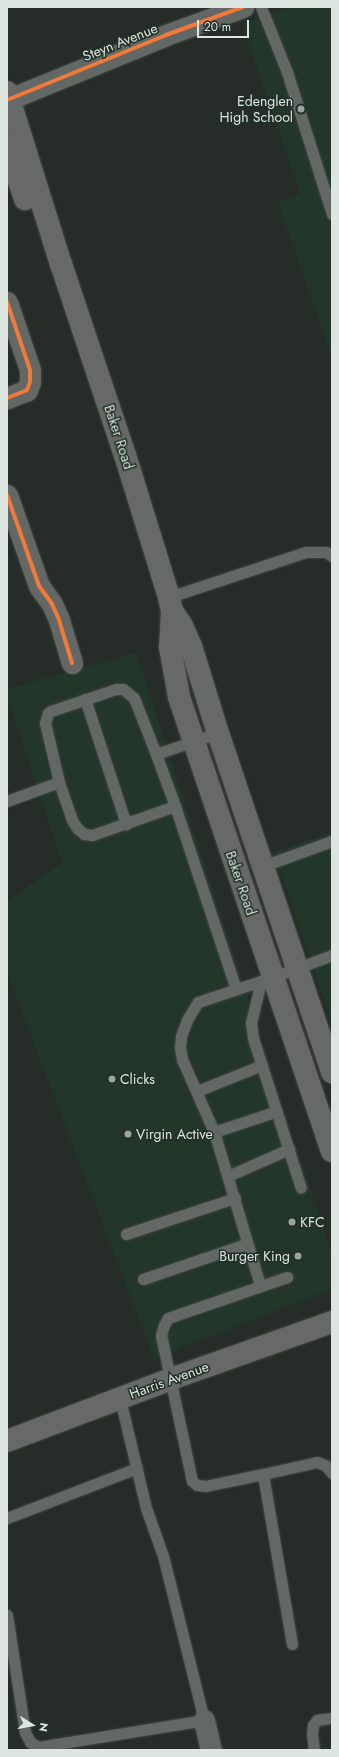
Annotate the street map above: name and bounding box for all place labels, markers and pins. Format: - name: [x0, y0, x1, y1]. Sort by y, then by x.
- place label: Edenglen High School: [220, 93, 293, 126]
- marker: Edenglen High School: [296, 104, 306, 114]
- place label: Clicks: [120, 1071, 155, 1087]
- marker: Clicks: [107, 1074, 117, 1084]
- place label: Virgin Active: [136, 1126, 213, 1142]
- marker: Virgin Active: [123, 1129, 133, 1139]
- place label: KFC: [300, 1214, 324, 1230]
- marker: KFC: [287, 1217, 297, 1227]
- place label: Burger King: [219, 1248, 290, 1264]
- marker: Burger King: [293, 1251, 303, 1261]

